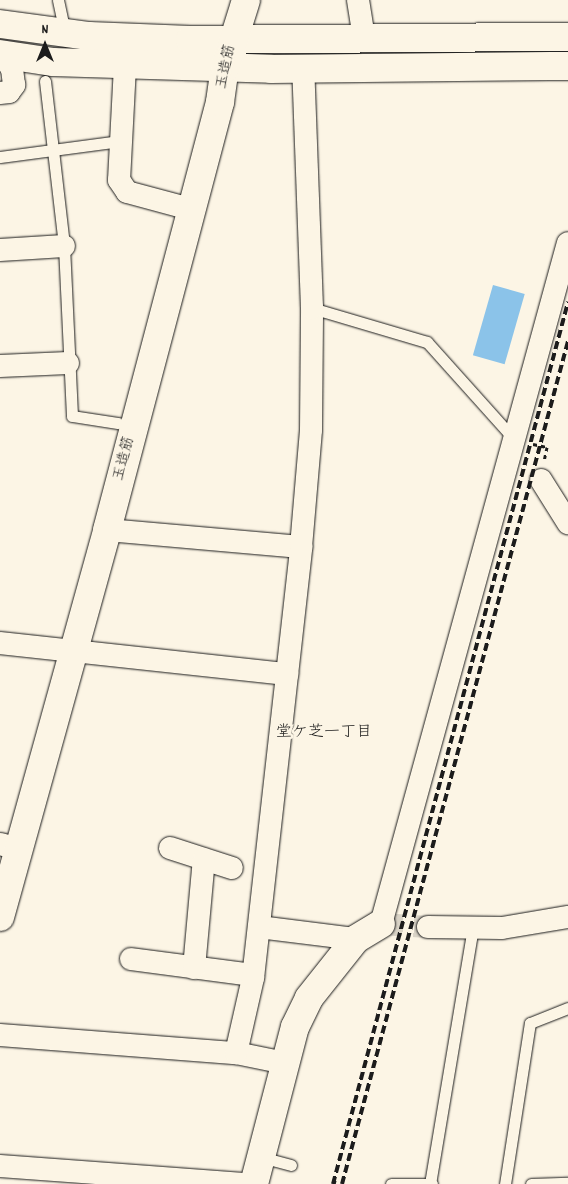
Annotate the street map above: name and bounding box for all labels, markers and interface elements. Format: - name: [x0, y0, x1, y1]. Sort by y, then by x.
- north arrow: [20, 20, 70, 70]
- text: N: [42, 20, 48, 40]
- street label: 玉造筋: [214, 43, 240, 91]
- street label: 玉造筋: [110, 435, 140, 483]
- district label: 堂ケ芝一丁目: [276, 723, 372, 743]

